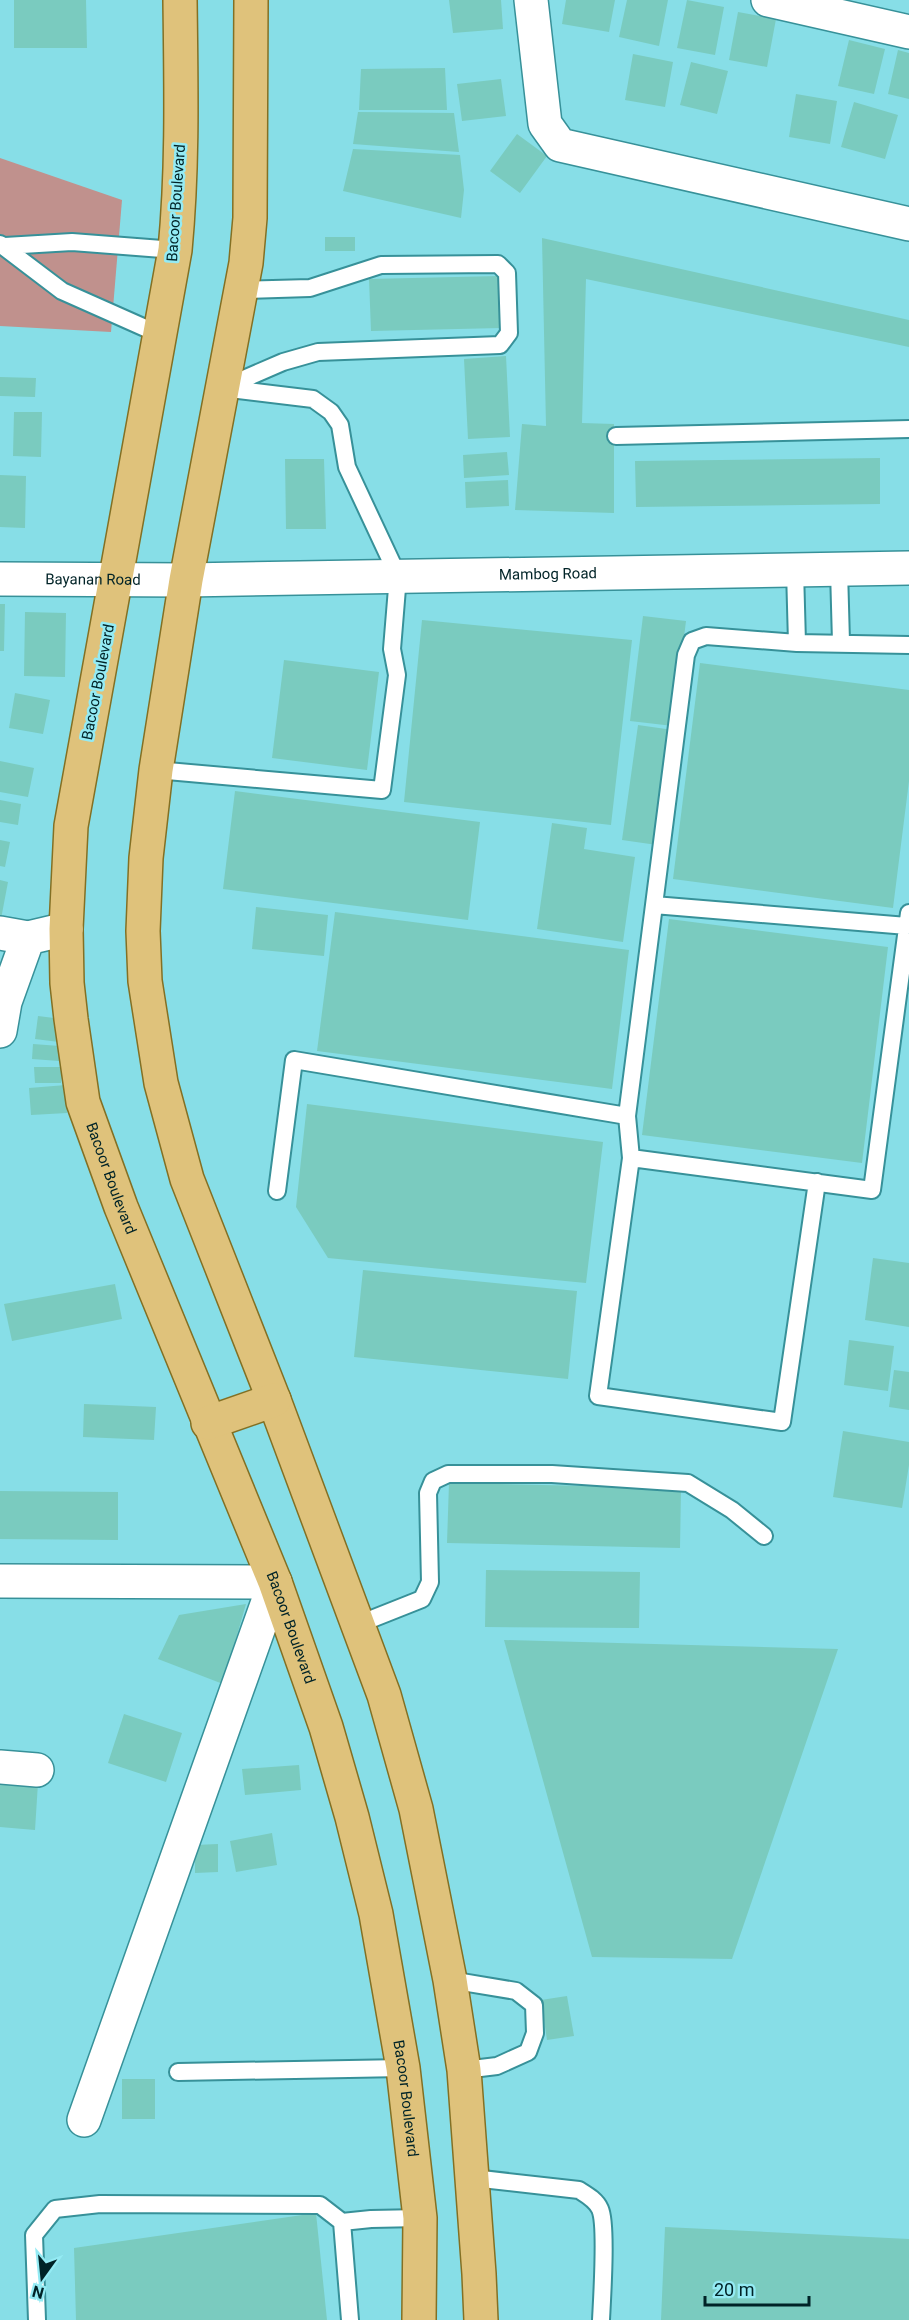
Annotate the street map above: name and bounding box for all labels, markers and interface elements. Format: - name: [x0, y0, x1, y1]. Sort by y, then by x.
- street label: Bacoor Boulevard: [163, 144, 189, 262]
- street label: Mambog Road: [499, 564, 597, 584]
- street label: Bayanan Road: [45, 570, 141, 589]
- street label: Bacoor Boulevard: [78, 623, 118, 741]
- street label: Bacoor Boulevard: [82, 1120, 140, 1237]
- street label: Bacoor Boulevard: [263, 1569, 319, 1686]
- street label: Bacoor Boulevard: [389, 2039, 422, 2158]
- north arrow: [12, 2248, 72, 2308]
- scale bar: [705, 2269, 808, 2307]
- text: 20 m: [714, 2279, 754, 2300]
- text: N: [30, 2281, 46, 2303]

